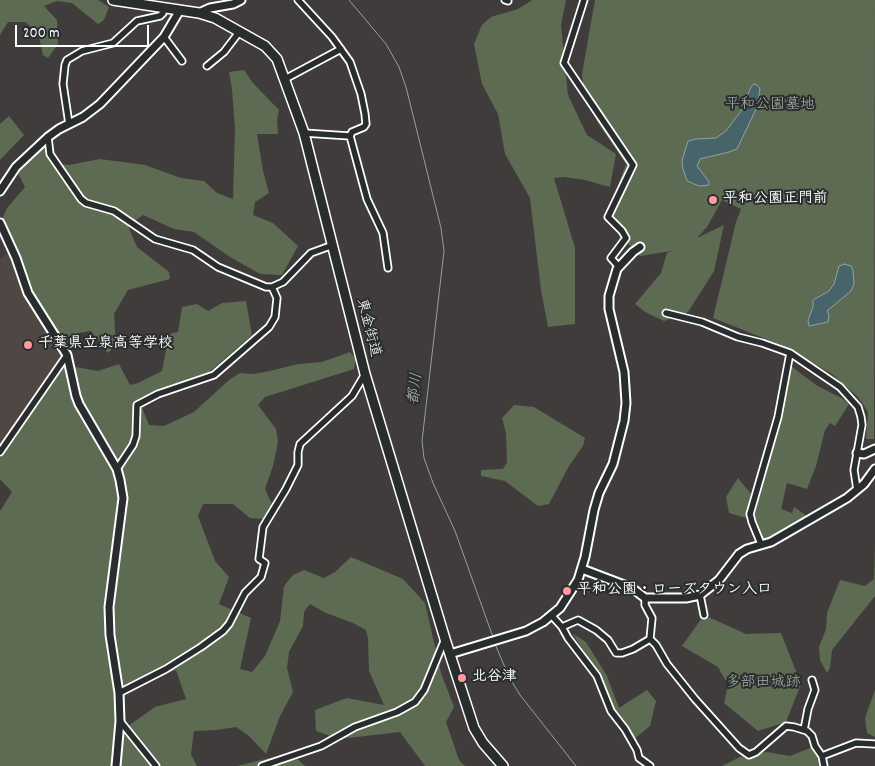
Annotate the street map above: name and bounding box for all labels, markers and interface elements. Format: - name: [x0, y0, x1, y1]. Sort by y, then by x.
- scale bar: [18, 15, 151, 47]
- text: 200 m: [23, 23, 60, 45]
- park label: 平和公園墓地: [725, 97, 815, 115]
- place label: 平和公園正門前: [723, 191, 828, 209]
- marker: 平和公園正門前: [707, 194, 719, 206]
- street label: 東金街道: [351, 297, 383, 359]
- place label: 千葉県立泉高等学校: [38, 336, 173, 354]
- marker: 千葉県立泉高等学校: [22, 339, 34, 351]
- water label: 都川: [406, 372, 428, 406]
- place label: 平和公園・ローズタウン入口: [577, 582, 772, 600]
- marker: 平和公園・ローズタウン入口: [561, 585, 573, 597]
- place label: 北谷津: [472, 669, 517, 687]
- marker: 北谷津: [456, 672, 468, 684]
- park label: 多部田城跡: [726, 675, 800, 693]

